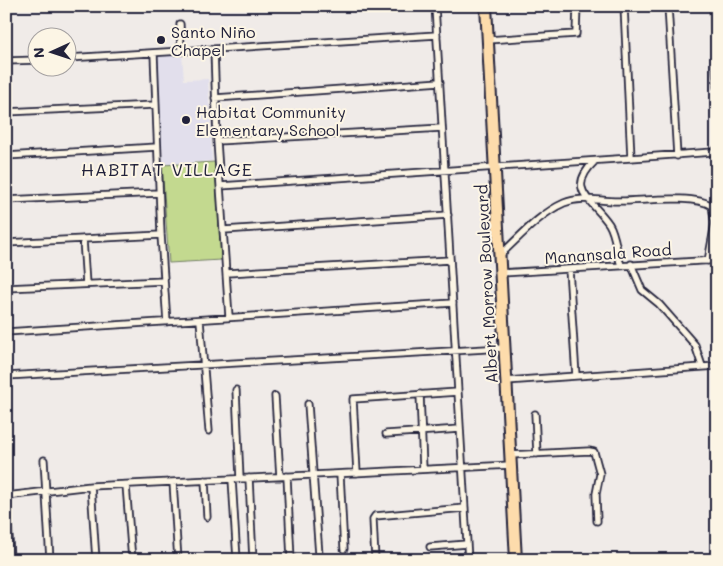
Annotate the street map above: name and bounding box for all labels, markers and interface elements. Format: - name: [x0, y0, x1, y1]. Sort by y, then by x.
- place label: Santo Niño Chapel: [171, 21, 256, 60]
- north arrow: [28, 28, 78, 78]
- marker: Santo Niño Chapel: [155, 34, 167, 46]
- text: N: [29, 47, 48, 59]
- place label: Habitat Community Elementary School: [196, 101, 346, 140]
- marker: Habitat Community Elementary School: [180, 114, 192, 126]
- district label: HABITAT VILLAGE: [81, 157, 253, 181]
- street label: Albert Morrow Boulevard: [470, 184, 502, 384]
- street label: Manansala Road: [544, 238, 672, 268]

